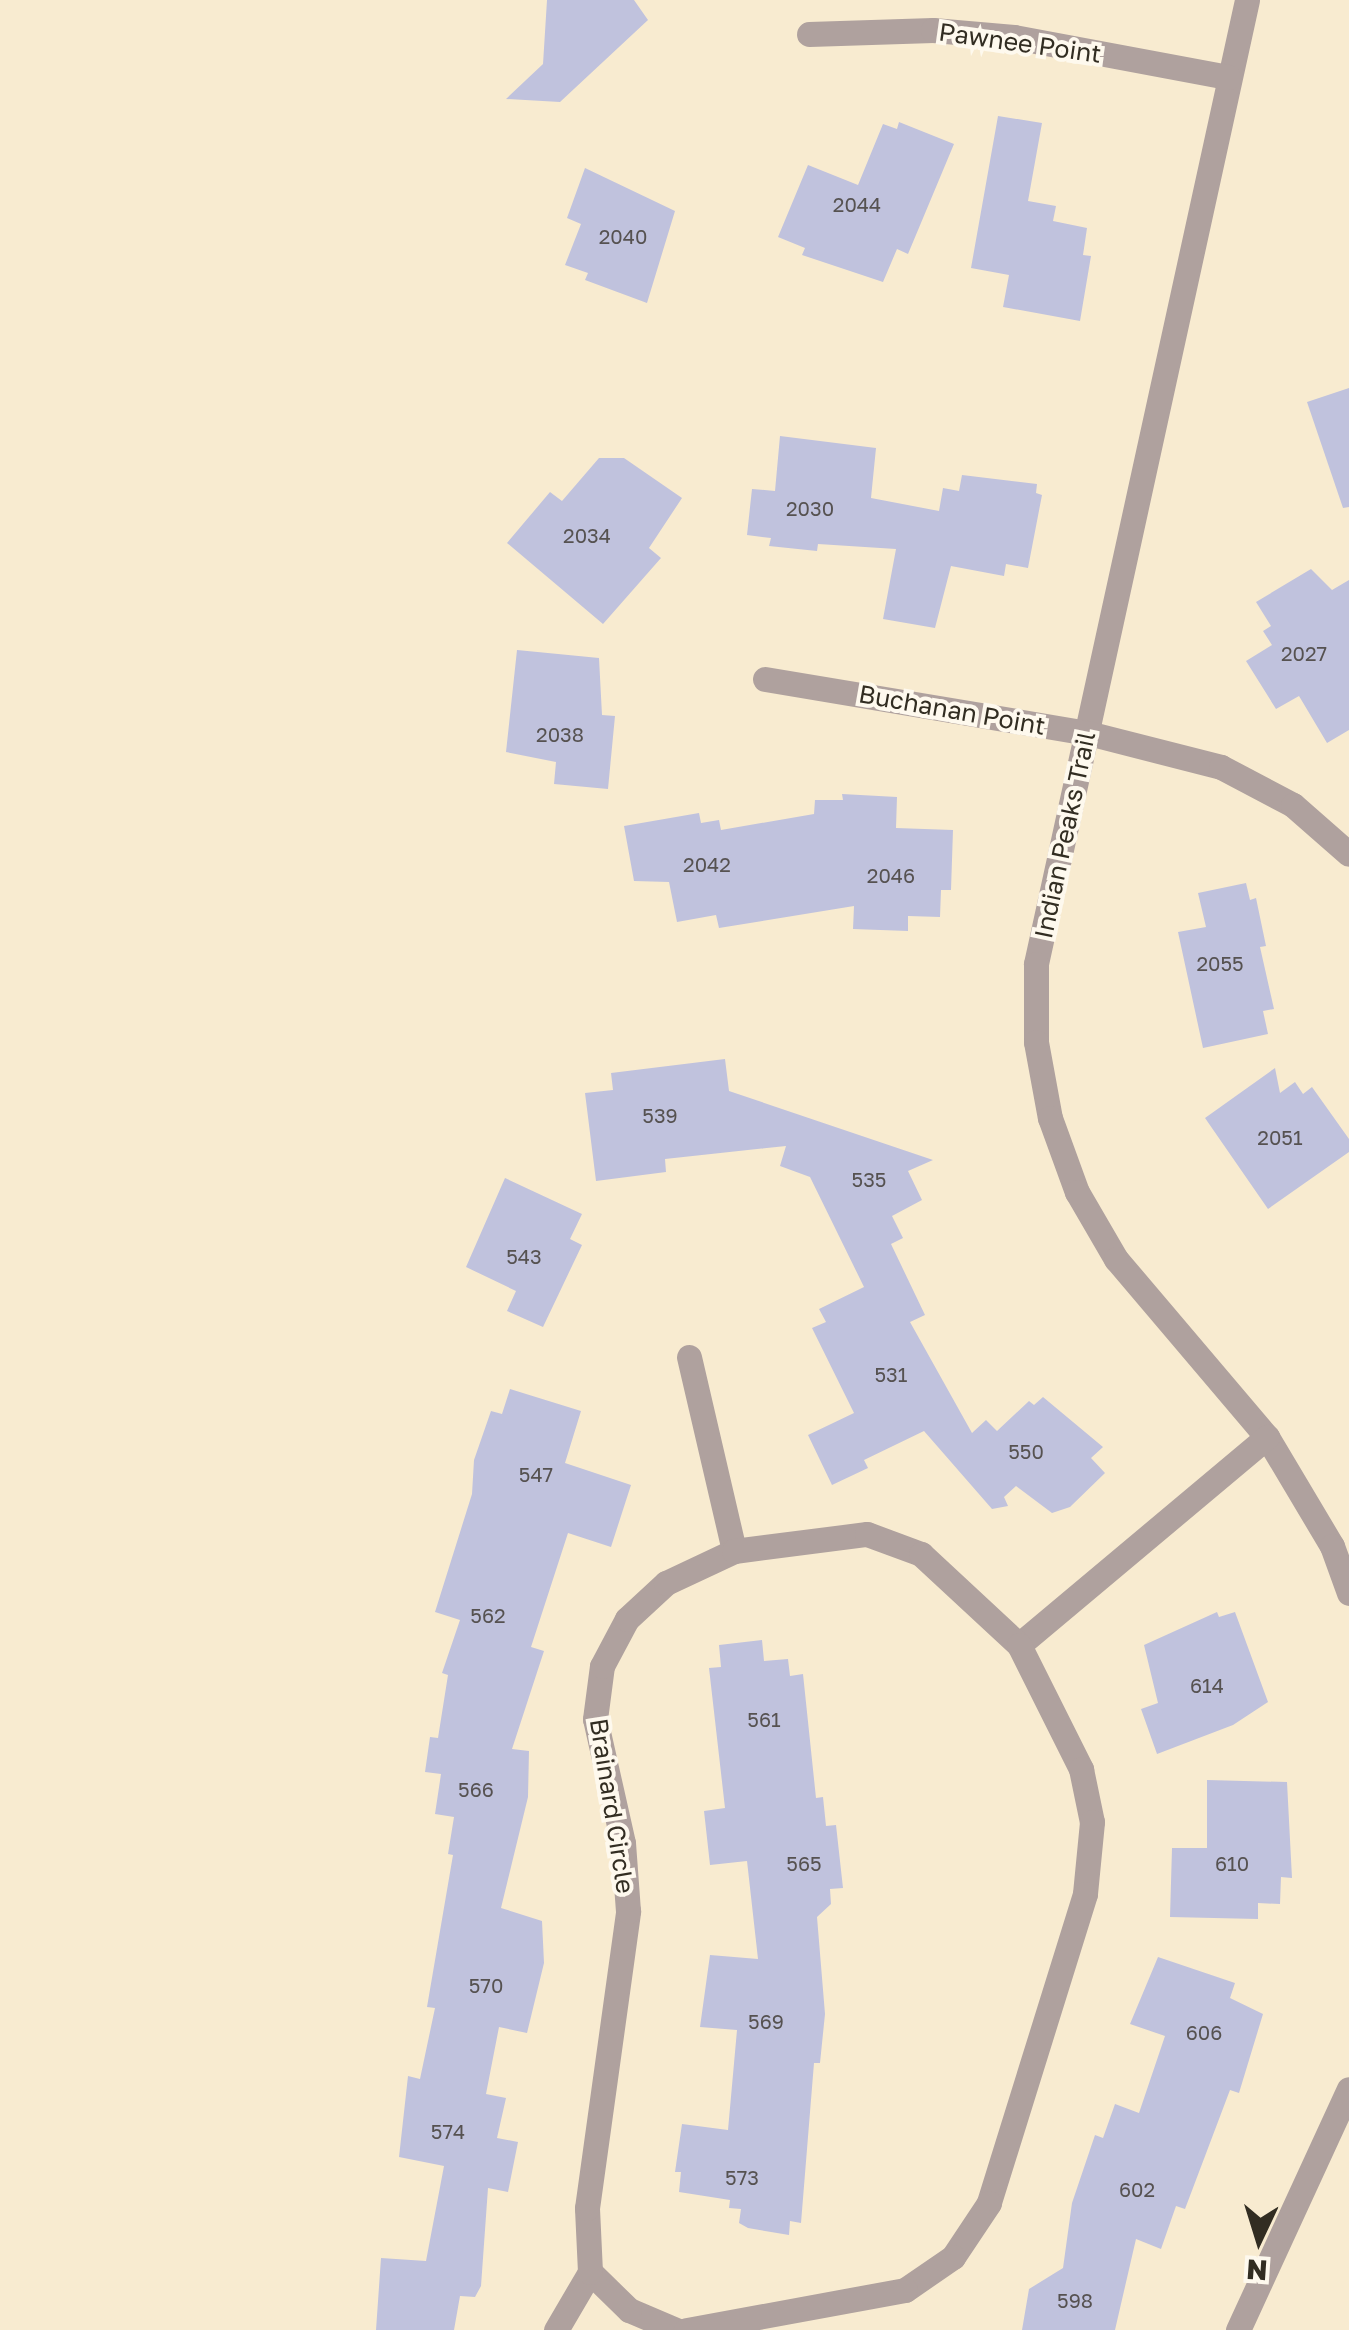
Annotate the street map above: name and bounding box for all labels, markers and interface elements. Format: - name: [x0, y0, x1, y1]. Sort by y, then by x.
- street label: Pawnee Point: [937, 17, 1103, 69]
- house number: 2044: [833, 192, 881, 216]
- house number: 2040: [599, 224, 647, 248]
- house number: 2030: [786, 496, 834, 520]
- house number: 2034: [563, 523, 611, 547]
- house number: 2027: [1281, 641, 1327, 665]
- street label: Buchanan Point: [856, 679, 1048, 741]
- house number: 2038: [536, 722, 584, 746]
- street label: Indian Peaks Trail: [1028, 729, 1102, 941]
- house number: 2042: [683, 852, 731, 876]
- house number: 2046: [867, 863, 915, 887]
- house number: 2055: [1196, 951, 1244, 975]
- house number: 539: [642, 1103, 678, 1127]
- house number: 2051: [1257, 1125, 1303, 1149]
- house number: 535: [852, 1167, 886, 1191]
- house number: 543: [506, 1244, 542, 1268]
- house number: 531: [875, 1362, 907, 1386]
- house number: 550: [1008, 1439, 1044, 1463]
- house number: 547: [519, 1462, 553, 1486]
- house number: 562: [470, 1603, 506, 1627]
- house number: 614: [1190, 1673, 1224, 1697]
- house number: 561: [747, 1707, 781, 1731]
- street label: Brainard Circle: [583, 1716, 641, 1896]
- house number: 566: [458, 1777, 494, 1801]
- house number: 565: [786, 1851, 822, 1875]
- house number: 610: [1215, 1851, 1249, 1875]
- house number: 570: [469, 1973, 503, 1997]
- house number: 569: [748, 2009, 784, 2033]
- house number: 606: [1186, 2020, 1222, 2044]
- house number: 574: [431, 2119, 465, 2143]
- house number: 573: [725, 2165, 759, 2189]
- house number: 602: [1119, 2177, 1155, 2201]
- north arrow: [1209, 2190, 1309, 2290]
- text: N: [1245, 2253, 1269, 2288]
- house number: 598: [1057, 2288, 1093, 2312]

